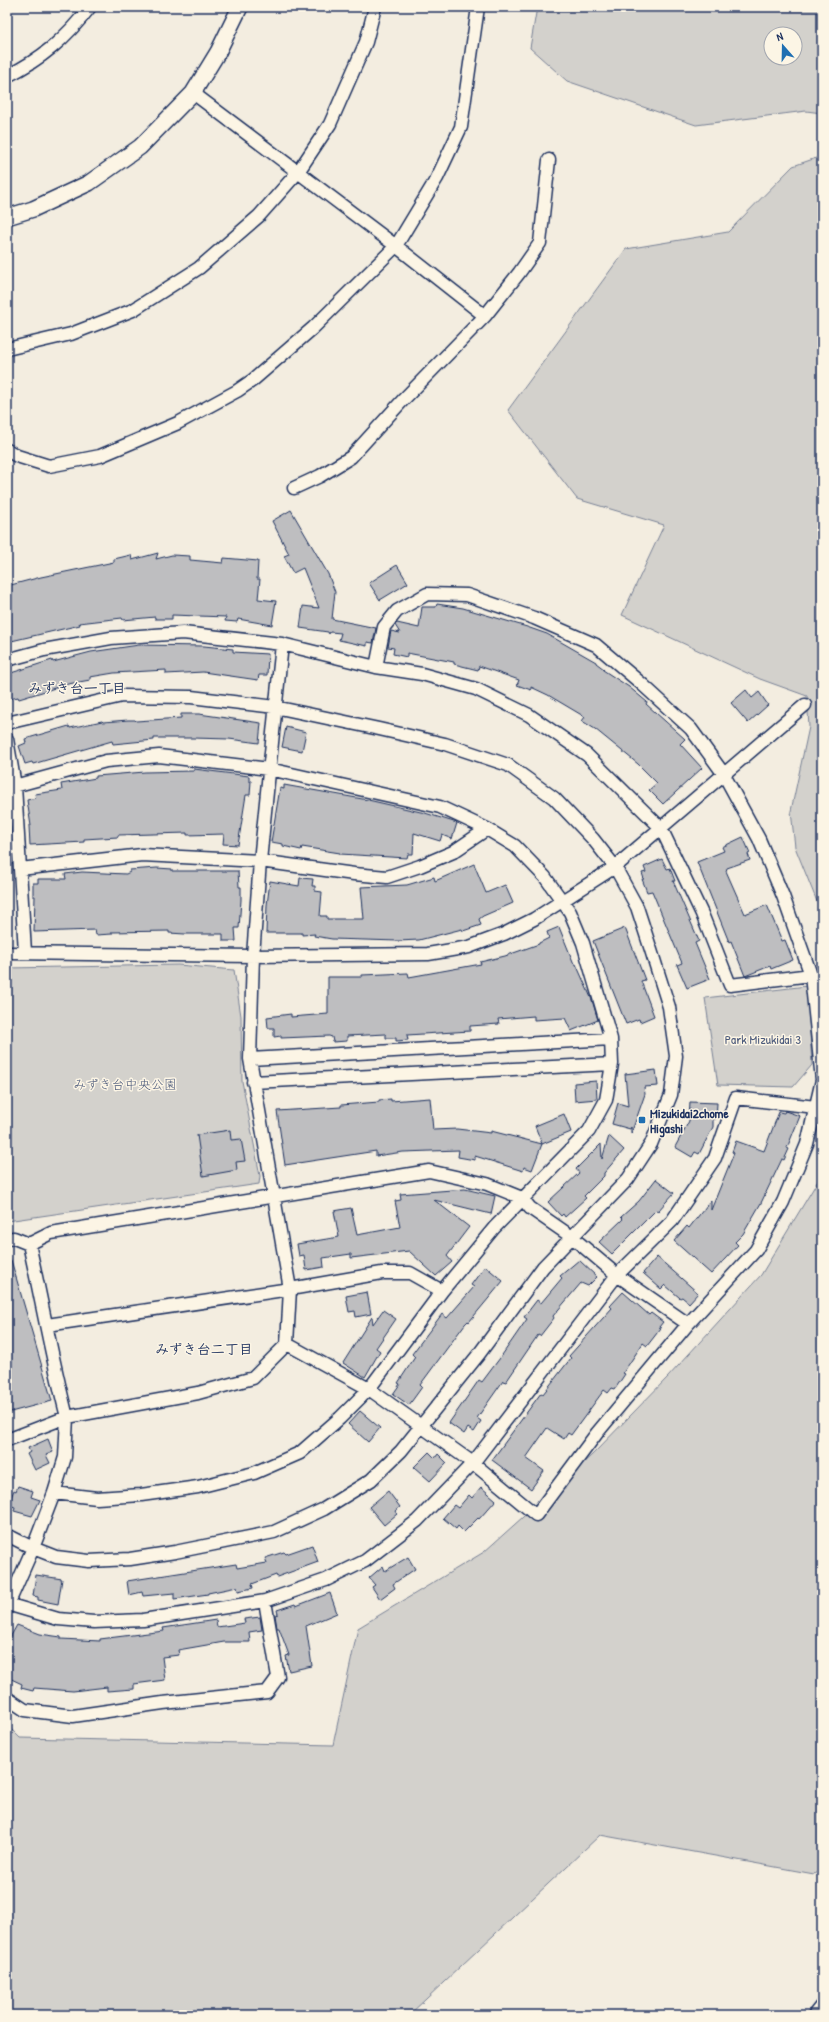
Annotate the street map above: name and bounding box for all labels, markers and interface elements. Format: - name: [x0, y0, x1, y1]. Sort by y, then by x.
- north arrow: [763, 26, 803, 66]
- text: N: [774, 29, 785, 44]
- district label: みずき台一丁目: [28, 678, 126, 697]
- park label: Park Mizukidai 3: [725, 1030, 801, 1048]
- park label: みずき台中央公園: [73, 1075, 177, 1093]
- place label: Mizukidai2chome Higashi: [650, 1104, 729, 1138]
- marker: Mizukidai2chome Higashi: [637, 1115, 647, 1125]
- district label: みずき台二丁目: [155, 1339, 253, 1358]

